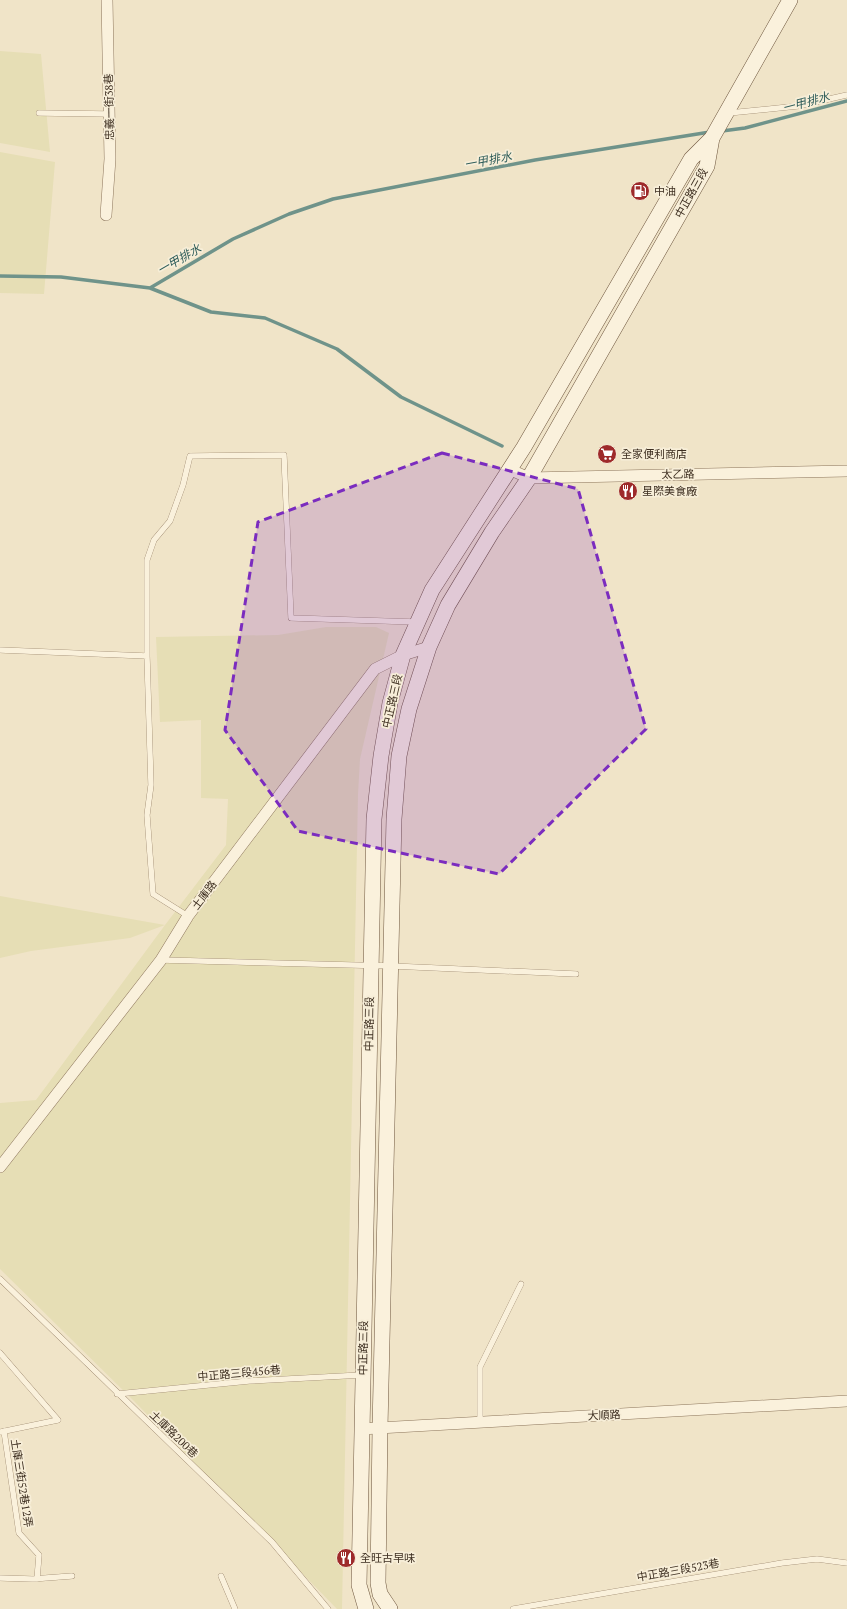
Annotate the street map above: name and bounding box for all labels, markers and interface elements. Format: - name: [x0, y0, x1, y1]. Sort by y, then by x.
- street label: 忠義一街38巷: [101, 74, 117, 140]
- water label: 一甲排水: [781, 88, 832, 115]
- water label: 一甲排水: [463, 148, 514, 172]
- street label: 中正路三段: [672, 166, 710, 220]
- fuel station icon: 中油: [629, 180, 651, 202]
- place label: 中油: [654, 184, 676, 198]
- water label: 一甲排水: [154, 240, 204, 277]
- supermarket icon: 全家便利商店: [596, 443, 618, 465]
- place label: 全家便利商店: [621, 447, 687, 461]
- street label: 太乙路: [661, 467, 695, 481]
- restaurant icon: 星際美食廠: [617, 480, 639, 502]
- place label: 星際美食廠: [642, 484, 697, 498]
- street label: 中正路三段: [379, 673, 405, 729]
- street label: 土庫路: [188, 878, 220, 912]
- street label: 中正路三段: [362, 996, 376, 1052]
- street label: 中正路三段: [356, 1320, 370, 1376]
- street label: 中正路三段456巷: [197, 1362, 281, 1384]
- street label: 大順路: [587, 1407, 621, 1423]
- street label: 土庫路200巷: [147, 1408, 201, 1460]
- street label: 土庫三街52巷12弄: [8, 1438, 36, 1528]
- restaurant icon: 全旺古早味: [335, 1547, 357, 1569]
- place label: 全旺古早味: [360, 1551, 415, 1565]
- street label: 中正路三段523巷: [636, 1556, 720, 1584]

